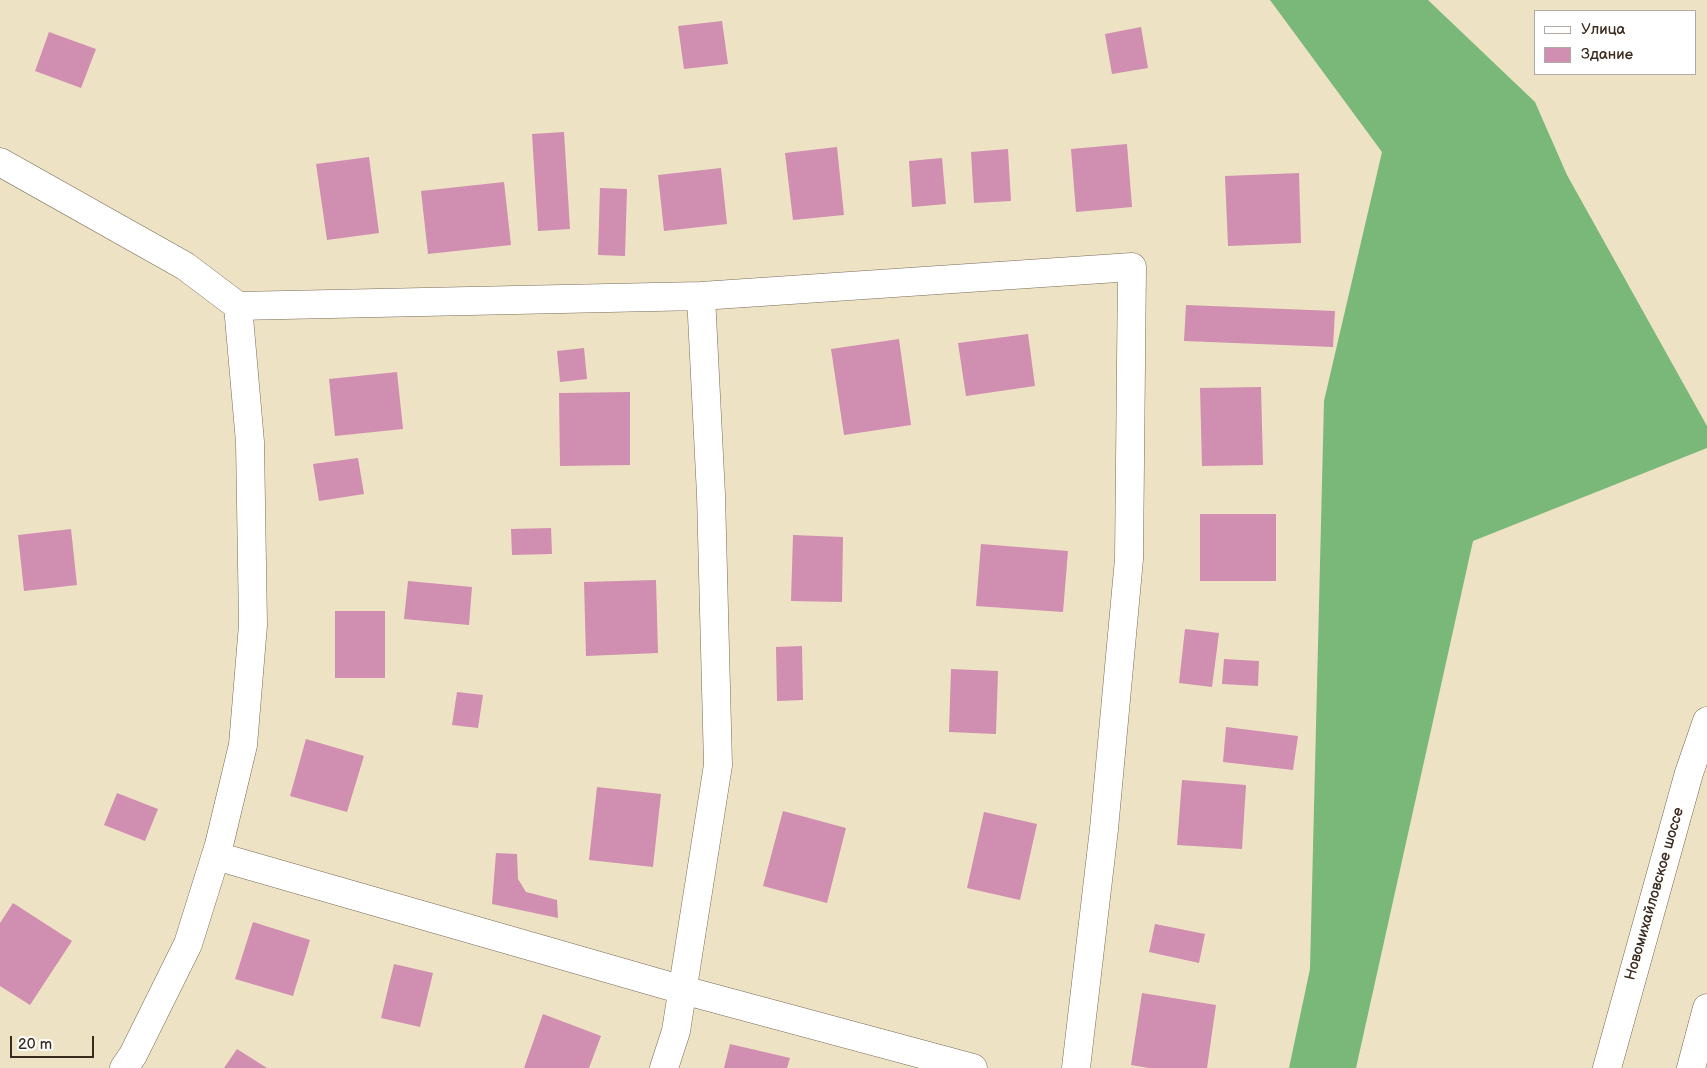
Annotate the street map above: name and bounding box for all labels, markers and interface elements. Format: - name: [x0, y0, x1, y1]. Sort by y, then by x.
- legend: [1534, 10, 1697, 75]
- text: Улица: [1581, 20, 1625, 39]
- text: Здание: [1581, 45, 1633, 64]
- street label: Новомихайловское шоссе: [1622, 806, 1688, 982]
- scale bar: [12, 1026, 96, 1058]
- text: 20 m: [18, 1035, 52, 1054]

